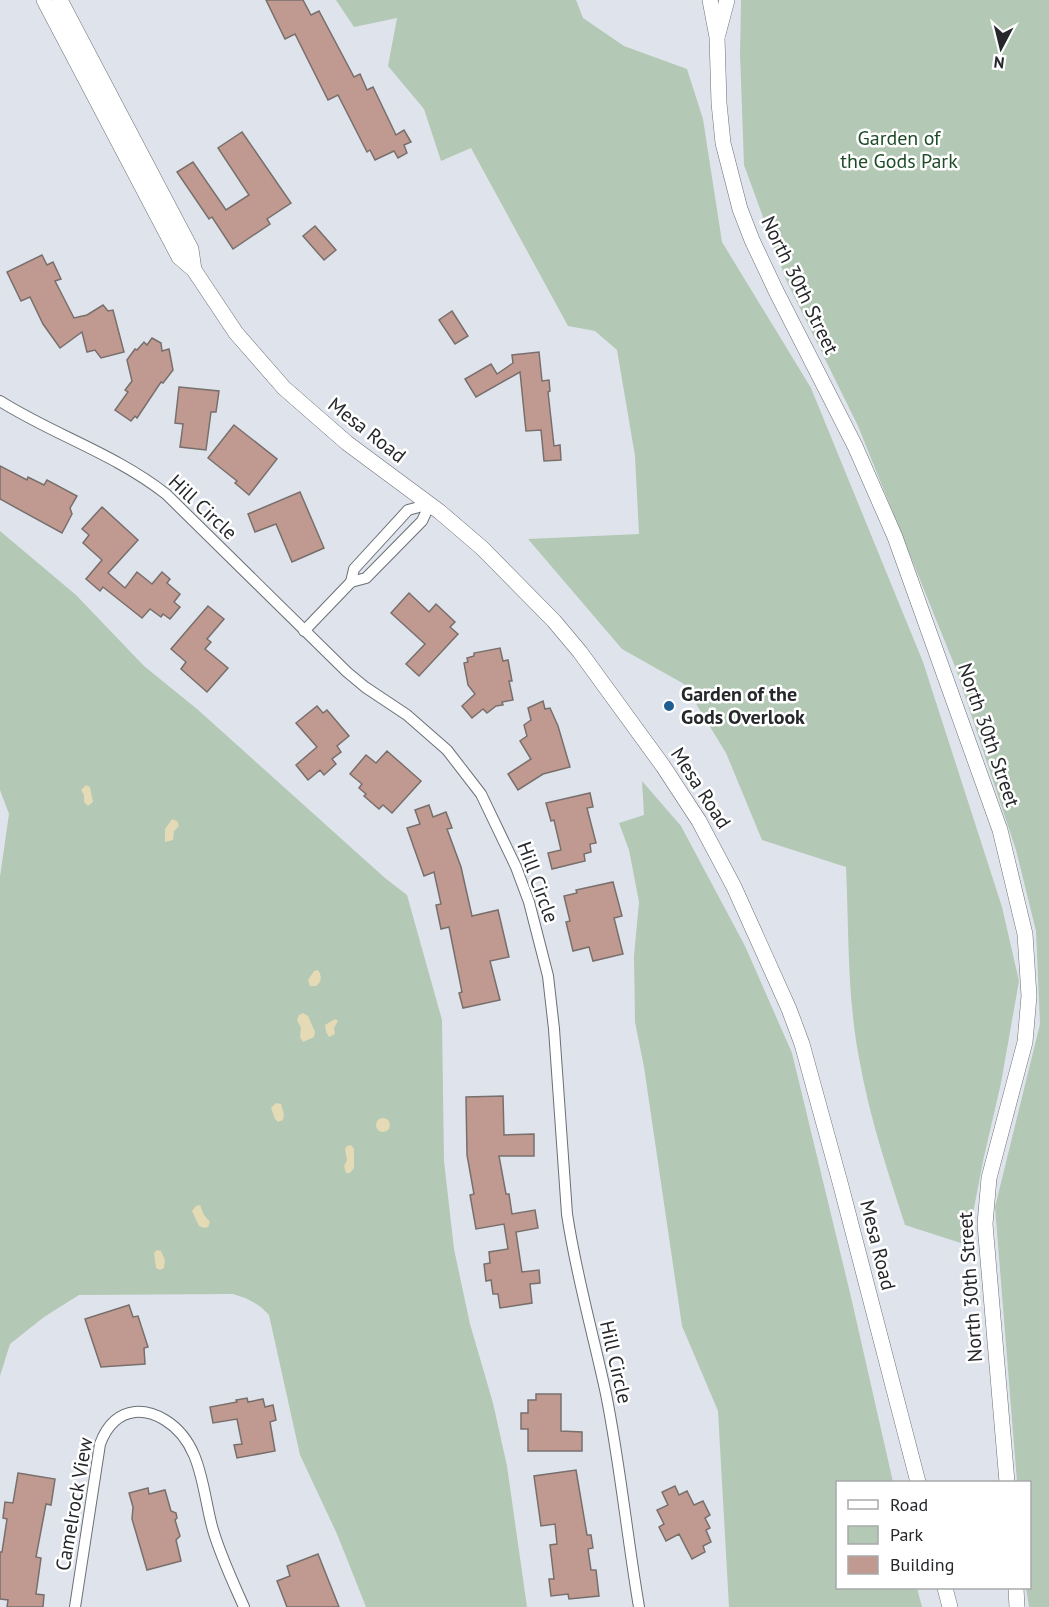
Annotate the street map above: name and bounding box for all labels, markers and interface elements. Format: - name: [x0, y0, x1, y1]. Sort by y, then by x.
- north arrow: [971, 18, 1031, 78]
- text: N: [993, 52, 1006, 73]
- park label: Garden of the Gods Park: [840, 125, 958, 174]
- street label: North 30th Street: [755, 212, 845, 359]
- street label: Mesa Road: [323, 391, 411, 469]
- street label: Hill Circle: [163, 469, 243, 545]
- street label: North 30th Street: [952, 660, 1026, 811]
- place label: Garden of the Gods Overlook: [681, 681, 805, 730]
- marker: Garden of the Gods Overlook: [662, 699, 676, 713]
- street label: Mesa Road: [665, 742, 737, 834]
- street label: Hill Circle: [511, 838, 565, 926]
- street label: Mesa Road: [854, 1197, 902, 1293]
- street label: North 30th Street: [952, 1211, 988, 1363]
- street label: Hill Circle: [594, 1318, 638, 1406]
- street label: Camelrock View: [49, 1435, 99, 1573]
- legend: [836, 1481, 1031, 1589]
- text: Road: [890, 1493, 928, 1516]
- text: Park: [890, 1523, 923, 1546]
- text: Building: [890, 1553, 954, 1576]

